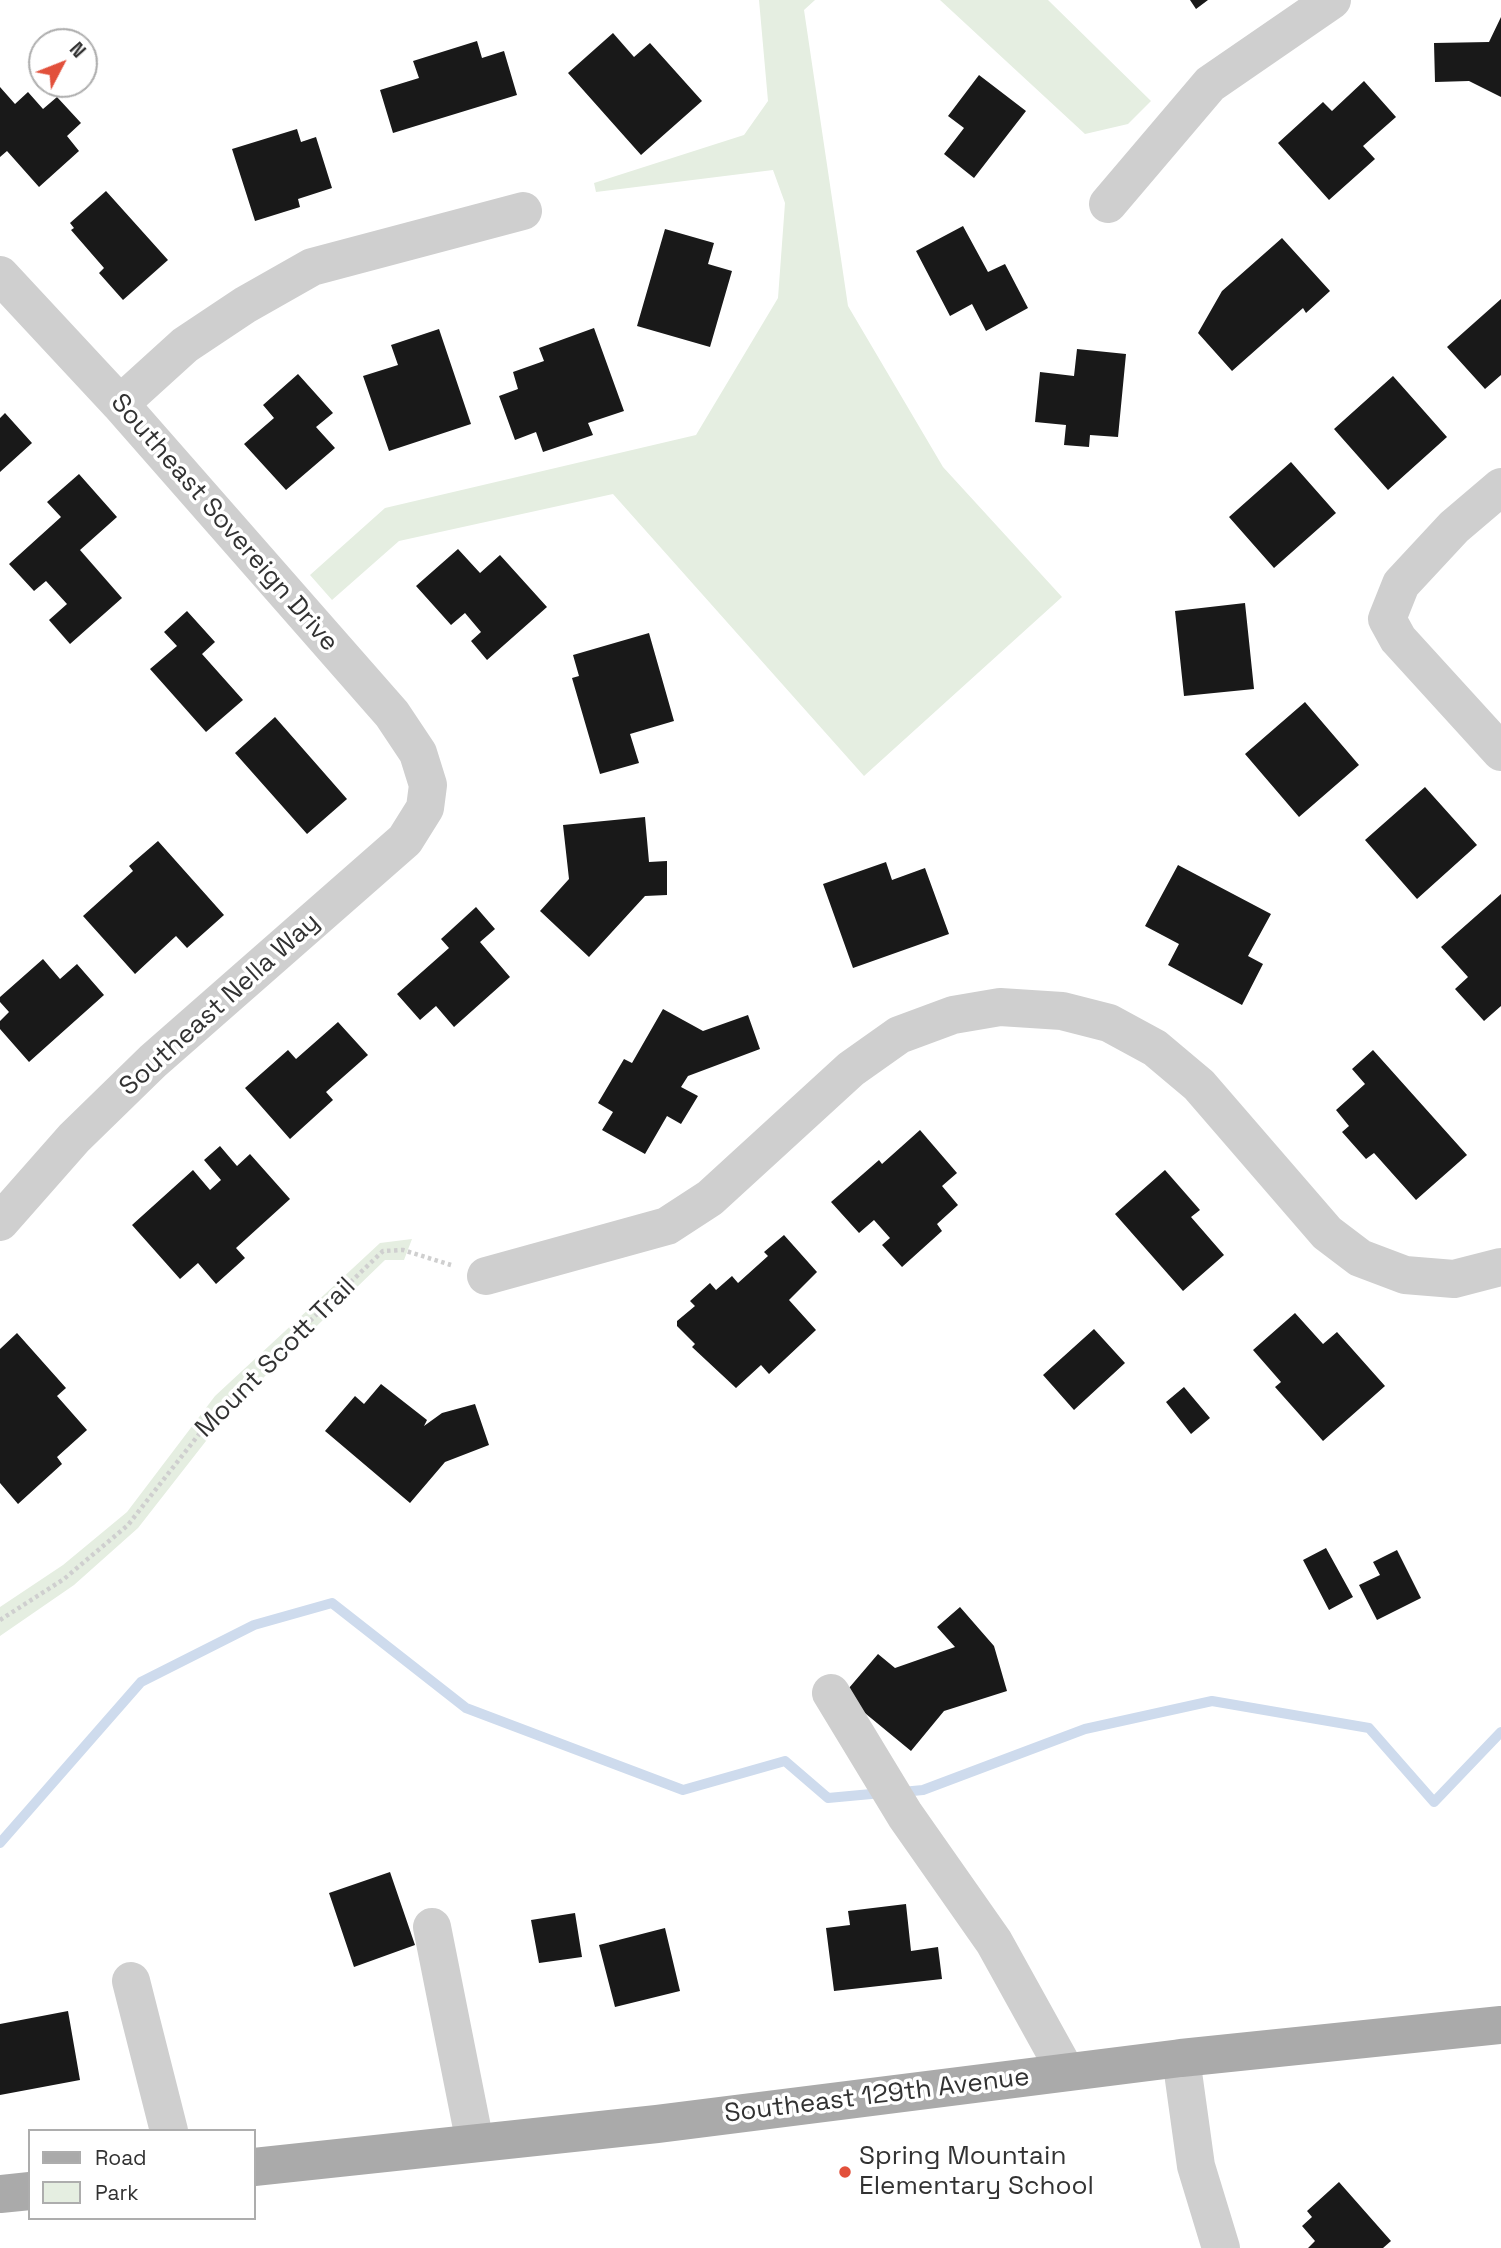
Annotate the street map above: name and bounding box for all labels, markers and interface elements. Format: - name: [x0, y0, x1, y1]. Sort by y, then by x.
- north arrow: [28, 28, 98, 98]
- text: N: [64, 37, 91, 63]
- street label: Southeast Sovereign Drive: [104, 388, 344, 658]
- street label: Southeast Nella Way: [114, 907, 326, 1103]
- street label: Mount Scott Trail: [189, 1271, 363, 1445]
- street label: Southeast 129th Avenue: [723, 2062, 1031, 2130]
- legend: [28, 2129, 256, 2220]
- place label: Spring Mountain Elementary School: [859, 2141, 1094, 2202]
- text: Road: [95, 2144, 147, 2171]
- marker: Spring Mountain Elementary School: [837, 2164, 853, 2180]
- text: Park: [95, 2179, 139, 2206]

